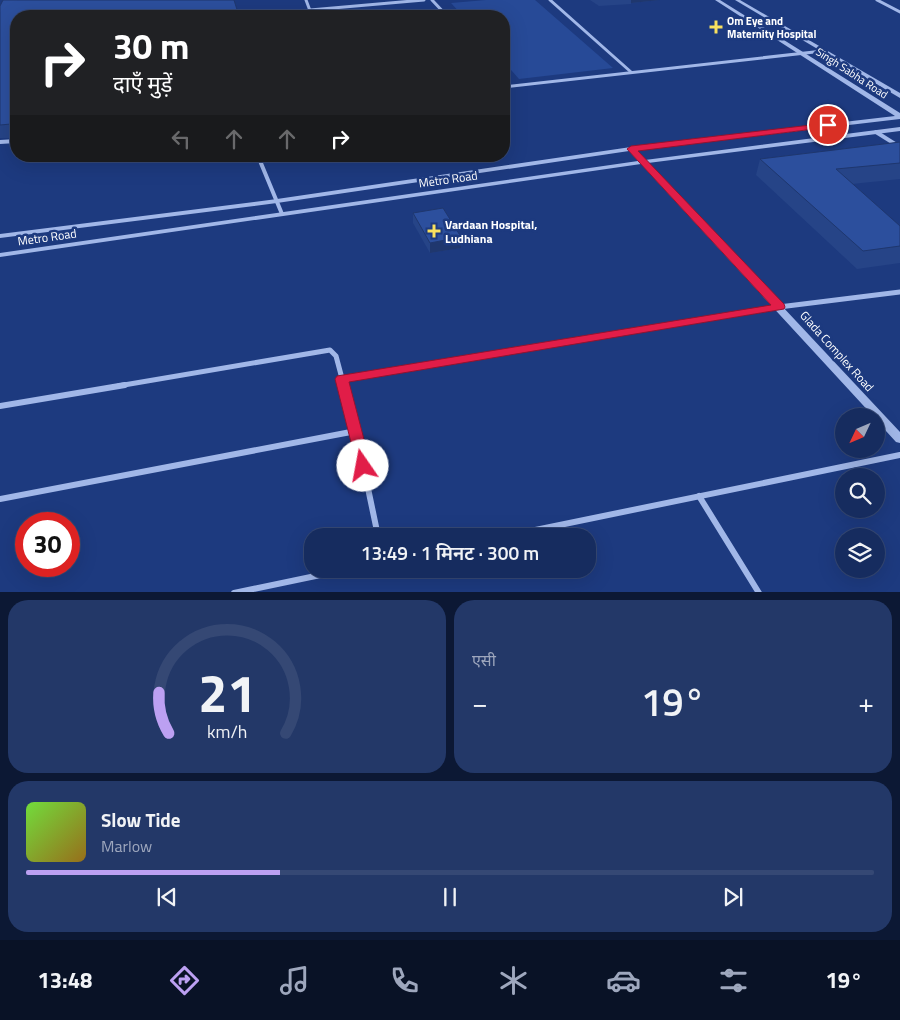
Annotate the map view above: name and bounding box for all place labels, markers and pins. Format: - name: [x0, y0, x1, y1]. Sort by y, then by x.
- place label: Om Eye and Maternity Hospital: [727, 13, 816, 42]
- marker: Om Eye and Maternity Hospital: [709, 20, 723, 34]
- pin: [807, 104, 849, 146]
- place label: Vardaan Hospital, Ludhiana: [445, 215, 537, 248]
- marker: Vardaan Hospital, Ludhiana: [427, 224, 441, 238]

